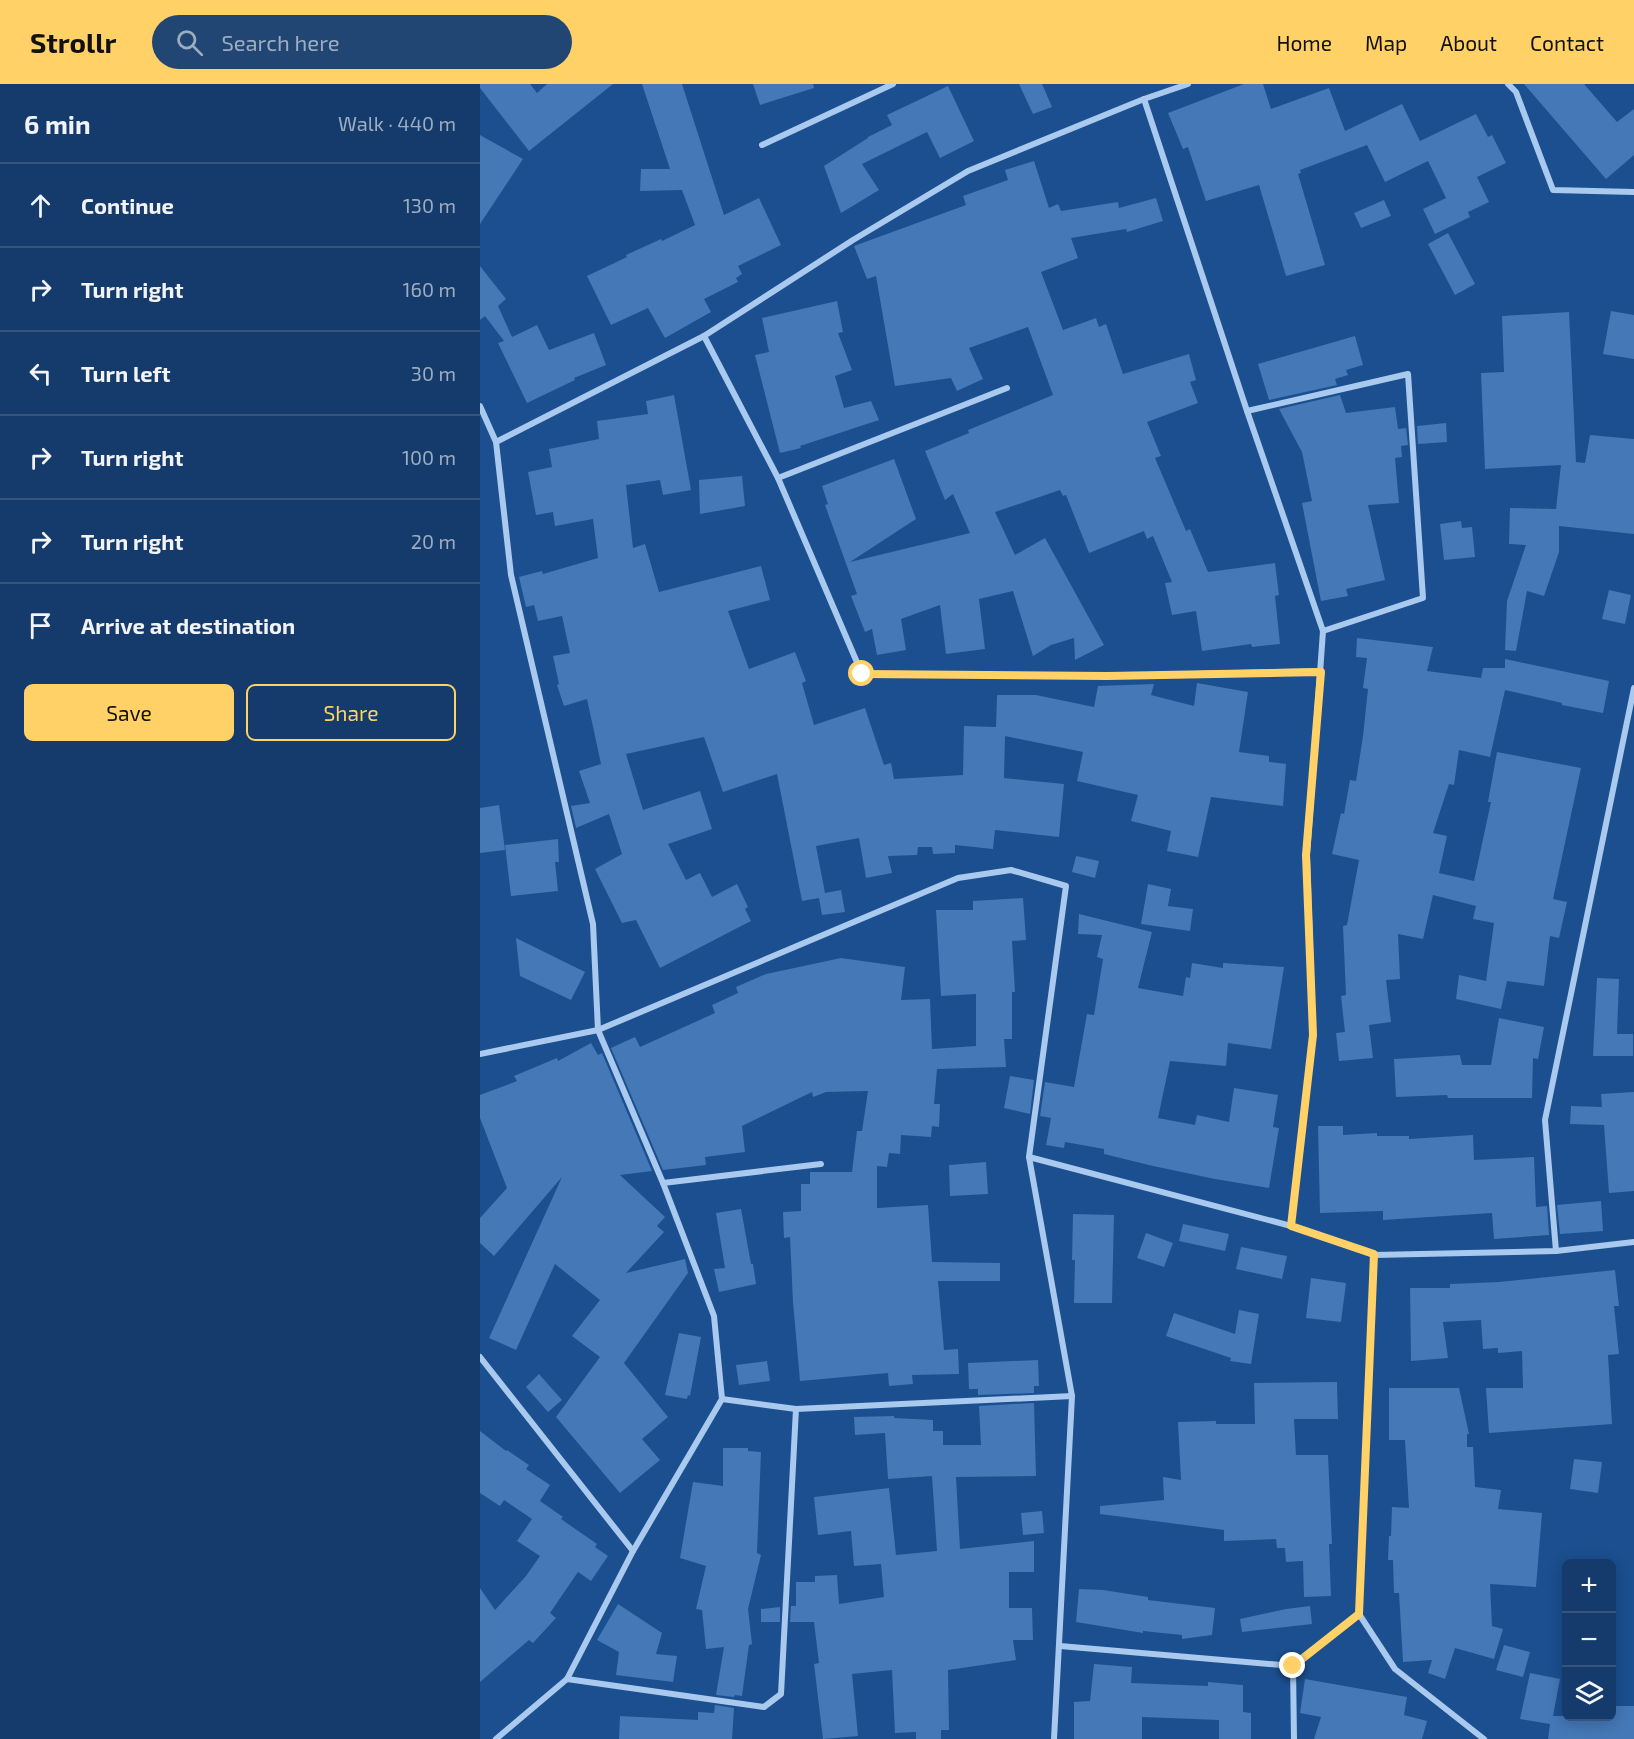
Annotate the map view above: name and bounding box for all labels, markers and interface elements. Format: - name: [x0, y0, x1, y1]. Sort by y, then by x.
- search box: [152, 15, 572, 69]
- text: Strollr: [30, 25, 116, 59]
- icon: search: [173, 26, 206, 59]
- text: Search here: [221, 29, 340, 55]
- text: Home: [1276, 30, 1332, 55]
- text: Map: [1365, 30, 1407, 55]
- text: About: [1440, 30, 1497, 55]
- text: Contact: [1530, 30, 1604, 55]
- text: 6 min: [24, 108, 91, 139]
- text: Walk · 440 m: [338, 111, 456, 135]
- icon: ahead: [24, 189, 57, 222]
- text: Continue: [81, 192, 174, 218]
- text: 130 m: [403, 193, 456, 217]
- icon: right: [24, 273, 57, 306]
- text: Turn right: [81, 276, 183, 302]
- text: 160 m: [403, 277, 456, 301]
- icon: left: [24, 357, 57, 390]
- text: Turn left: [81, 360, 170, 386]
- text: 30 m: [411, 361, 456, 385]
- icon: right: [24, 441, 57, 474]
- text: Turn right: [81, 444, 183, 470]
- text: 100 m: [402, 445, 456, 469]
- icon: right: [24, 525, 57, 558]
- text: Turn right: [81, 528, 183, 554]
- text: 20 m: [411, 529, 456, 553]
- icon: arrive: [24, 609, 57, 642]
- text: Arrive at destination: [81, 612, 295, 638]
- route start: [848, 660, 874, 686]
- button: Save: [24, 684, 234, 741]
- button: Share: [246, 684, 456, 741]
- map controls: [1562, 1559, 1616, 1721]
- button: +: [1562, 1559, 1616, 1613]
- button: −: [1562, 1613, 1616, 1667]
- route end: [1279, 1652, 1305, 1678]
- button: layers: [1562, 1667, 1616, 1721]

